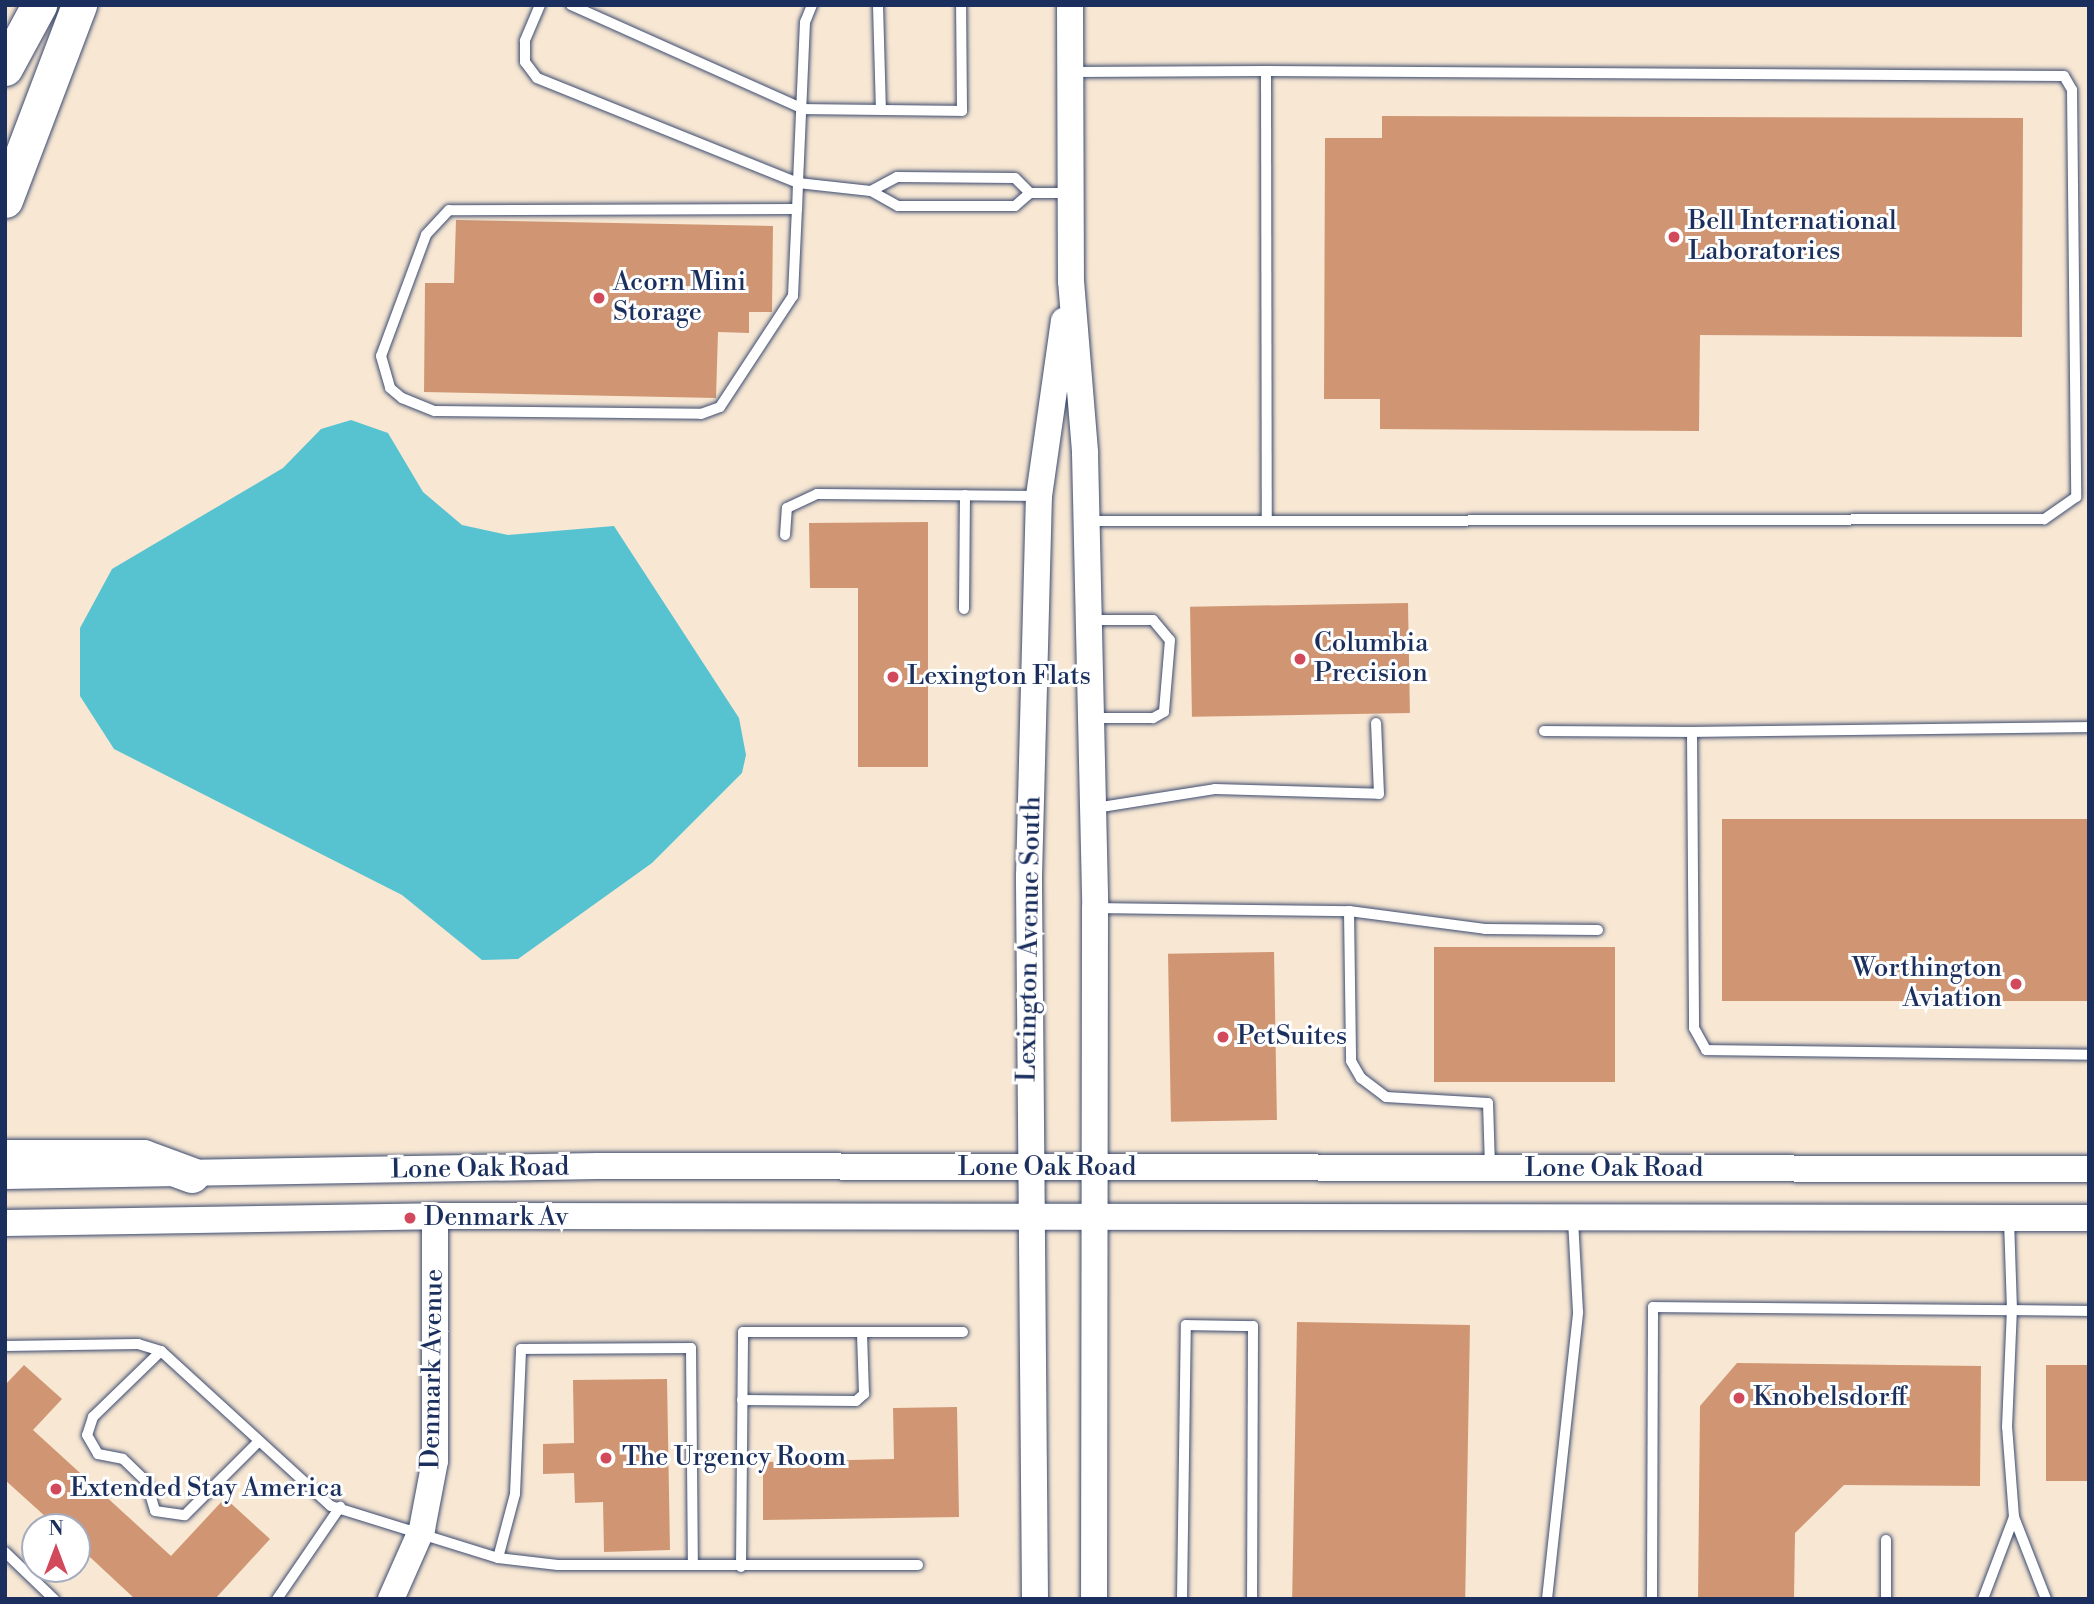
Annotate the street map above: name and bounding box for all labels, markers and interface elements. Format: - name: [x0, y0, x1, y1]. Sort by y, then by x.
- place label: Bell International Laboratories: [1688, 206, 1897, 268]
- marker: Bell International Laboratories: [1666, 229, 1682, 245]
- place label: Acorn Mini Storage: [613, 267, 746, 328]
- marker: Acorn Mini Storage: [591, 290, 607, 306]
- place label: Columbia Precision: [1314, 628, 1428, 690]
- marker: Columbia Precision: [1292, 651, 1308, 667]
- place label: Lexington Flats: [907, 661, 1091, 693]
- marker: Lexington Flats: [885, 669, 901, 685]
- street label: Lexington Avenue South: [1012, 796, 1048, 1082]
- place label: Worthington Aviation: [1852, 953, 2002, 1014]
- marker: Worthington Aviation: [2008, 976, 2024, 992]
- place label: PetSuites: [1237, 1021, 1347, 1053]
- marker: PetSuites: [1215, 1029, 1231, 1045]
- street label: Lone Oak Road: [390, 1152, 570, 1186]
- street label: Lone Oak Road: [958, 1152, 1136, 1184]
- street label: Lone Oak Road: [1525, 1153, 1703, 1185]
- place label: Denmark Av: [424, 1202, 568, 1234]
- marker: Denmark Av: [402, 1210, 418, 1226]
- street label: Denmark Avenue: [416, 1269, 450, 1469]
- place label: Knobelsdorff: [1753, 1382, 1907, 1414]
- marker: Knobelsdorff: [1731, 1390, 1747, 1406]
- place label: The Urgency Room: [622, 1442, 846, 1474]
- marker: The Urgency Room: [596, 1448, 616, 1468]
- place label: Extended Stay America: [70, 1473, 343, 1505]
- marker: Extended Stay America: [48, 1481, 64, 1497]
- north arrow: [21, 1513, 91, 1583]
- text: N: [48, 1517, 64, 1541]

